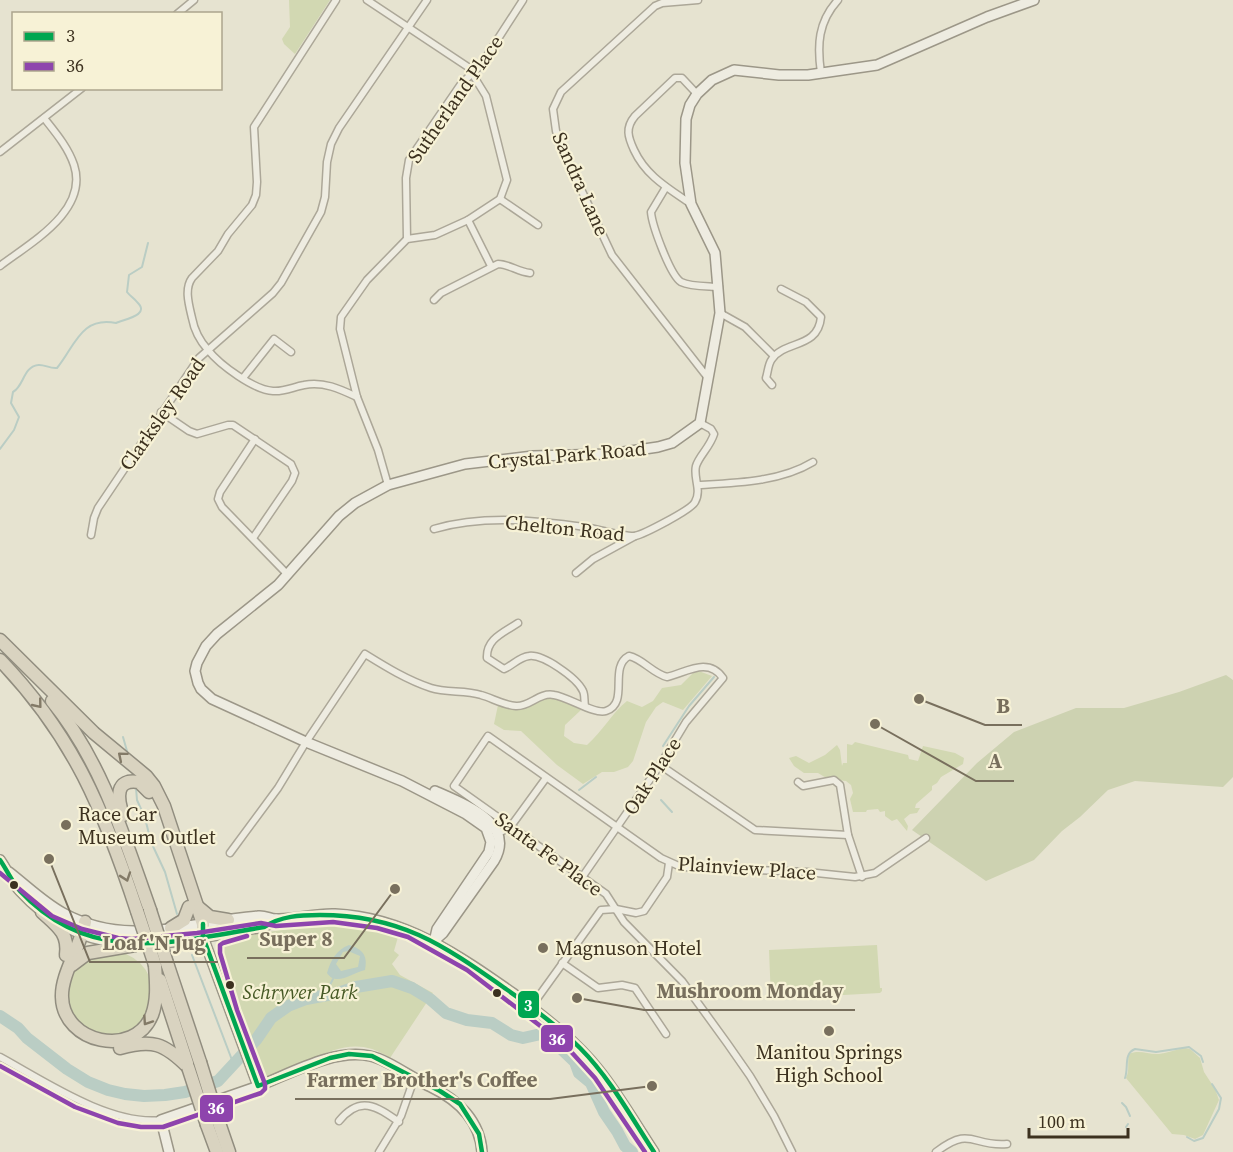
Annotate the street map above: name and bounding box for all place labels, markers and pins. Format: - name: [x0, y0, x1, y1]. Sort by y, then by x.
- callout: B: [985, 686, 1022, 725]
- callout: A: [976, 742, 1014, 781]
- place label: Race Car Museum Outlet: [78, 800, 216, 851]
- marker: Race Car Museum Outlet: [59, 818, 73, 832]
- unlabelled marker: [8, 879, 20, 891]
- callout: Super 8: [247, 919, 344, 958]
- callout: Loaf 'N Jug: [90, 923, 218, 962]
- place label: Magnuson Hotel: [555, 934, 702, 962]
- marker: Magnuson Hotel: [536, 941, 550, 955]
- callout: Mushroom Monday: [644, 971, 855, 1010]
- unlabelled marker: [224, 979, 236, 991]
- unlabelled marker: [491, 987, 503, 999]
- marker: Manitou Springs High School: [822, 1024, 836, 1038]
- place label: Manitou Springs High School: [756, 1038, 902, 1089]
- callout: Farmer Brother's Coffee: [295, 1060, 550, 1099]

